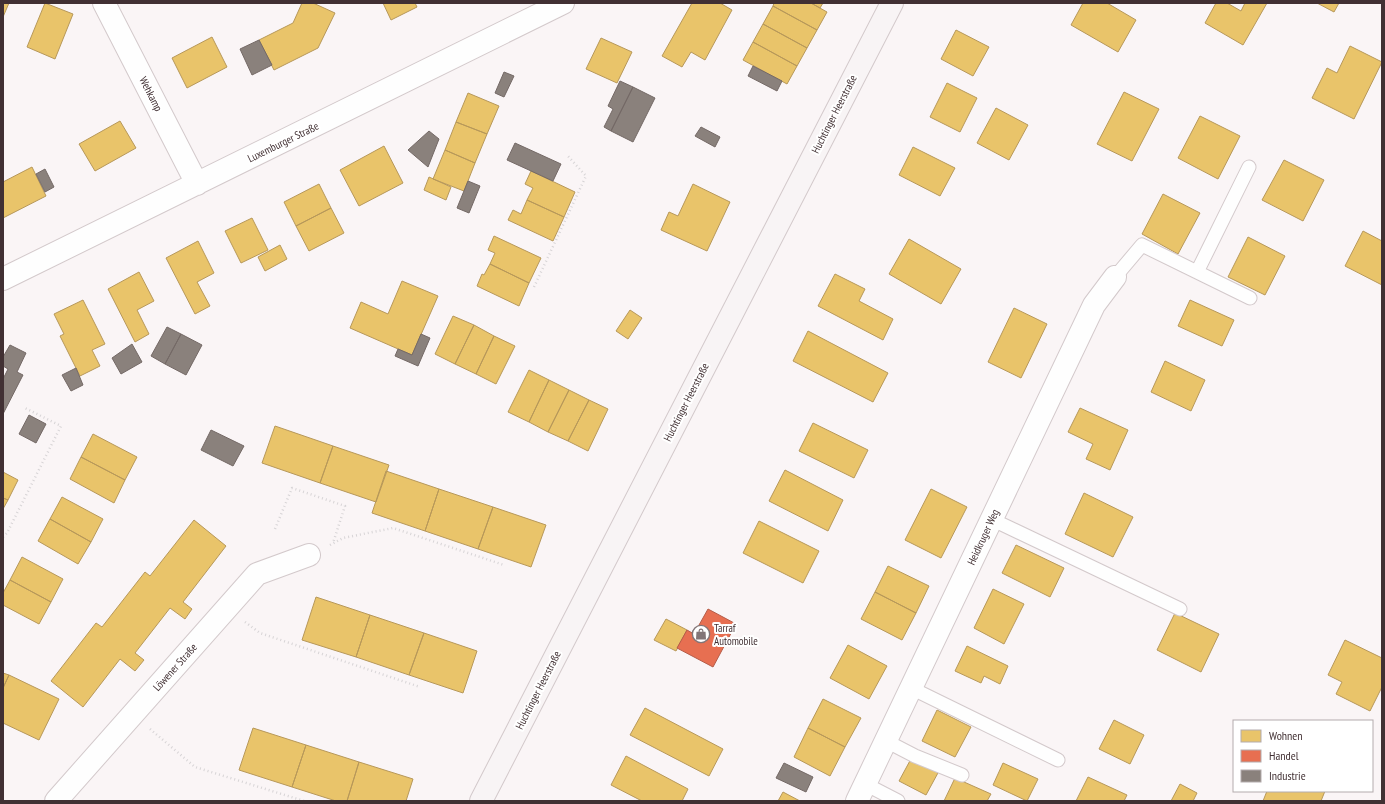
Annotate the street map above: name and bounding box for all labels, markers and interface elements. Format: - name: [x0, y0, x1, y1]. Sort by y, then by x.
- street label: Huchtinger Heerstraße: [808, 72, 860, 156]
- street label: Wehkamp: [136, 74, 166, 114]
- street label: Luxemburger Straße: [245, 119, 321, 165]
- street label: Huchtinger Heerstraße: [660, 360, 712, 444]
- street label: Heidkruger Weg: [964, 506, 1002, 567]
- place label: Tarraf Automobile: [714, 621, 758, 648]
- shop icon: Tarraf Automobile: [691, 624, 711, 644]
- street label: Löwener Straße: [150, 640, 200, 694]
- street label: Huchtinger Heerstraße: [512, 648, 564, 732]
- legend: [1233, 720, 1373, 792]
- text: Wohnen: [1269, 728, 1303, 743]
- text: Handel: [1269, 748, 1299, 763]
- text: Industrie: [1269, 768, 1306, 783]

